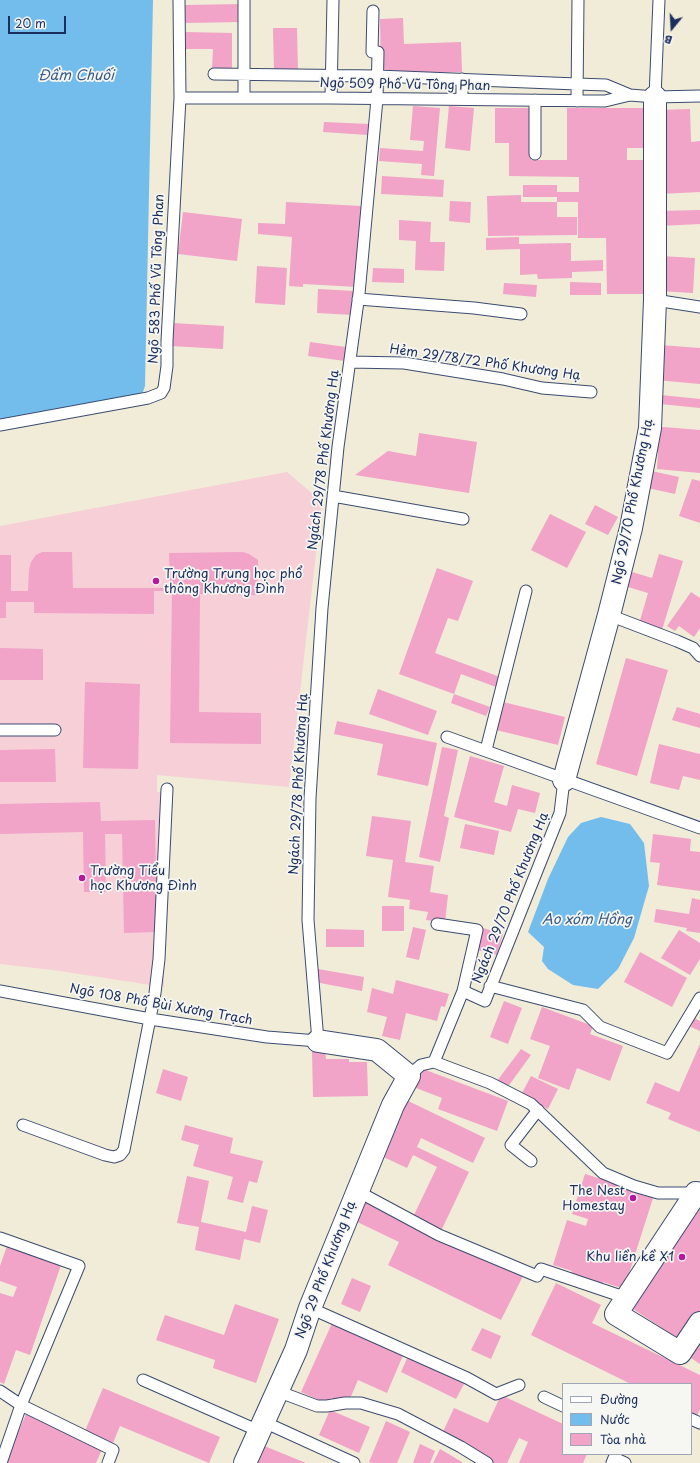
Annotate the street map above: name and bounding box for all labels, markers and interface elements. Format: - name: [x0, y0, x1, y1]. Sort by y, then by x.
- scale bar: [10, 8, 68, 34]
- north arrow: [652, 8, 692, 48]
- text: 20 m: [15, 14, 46, 32]
- text: B: [662, 31, 674, 49]
- water label: Đầm Chuối: [38, 68, 114, 84]
- street label: Ngõ 509 Phố Vũ Tông Phan: [319, 76, 491, 94]
- street label: Ngõ 583 Phố Vũ Tông Phan: [146, 194, 168, 364]
- street label: Hẻm 29/78/72 Phố Khương Hạ: [388, 342, 582, 384]
- street label: Ngách 29/78 Phố Khương Hạ: [305, 369, 343, 551]
- street label: Ngõ 29/70 Phố Khương Hạ: [609, 418, 657, 586]
- place label: Trường Trung học phổ thông Khương Đình: [164, 566, 302, 597]
- marker: Trường Trung học phổ thông Khương Đình: [151, 576, 161, 586]
- street label: Ngách 29/78 Phố Khương Hạ: [286, 693, 312, 875]
- street label: Ngách 29/70 Phố Khương Hạ: [469, 810, 553, 986]
- place label: Trường Tiểu học Khương Đình: [90, 863, 197, 894]
- marker: Trường Tiểu học Khương Đình: [77, 873, 87, 883]
- water label: Ao xóm Hồng: [542, 912, 632, 928]
- street label: Ngõ 108 Phố Bùi Xương Trạch: [68, 981, 254, 1029]
- place label: The Nest Homestay: [562, 1183, 625, 1214]
- marker: The Nest Homestay: [628, 1193, 638, 1203]
- street label: Ngõ 29 Phố Khương Hạ: [293, 1199, 359, 1341]
- place label: Khu liền kề X1: [586, 1249, 674, 1265]
- marker: Khu liền kề X1: [677, 1252, 687, 1262]
- legend: [562, 1383, 692, 1455]
- text: Đường: [600, 1390, 638, 1408]
- text: Nước: [600, 1410, 630, 1428]
- text: Tòa nhà: [600, 1430, 646, 1448]

